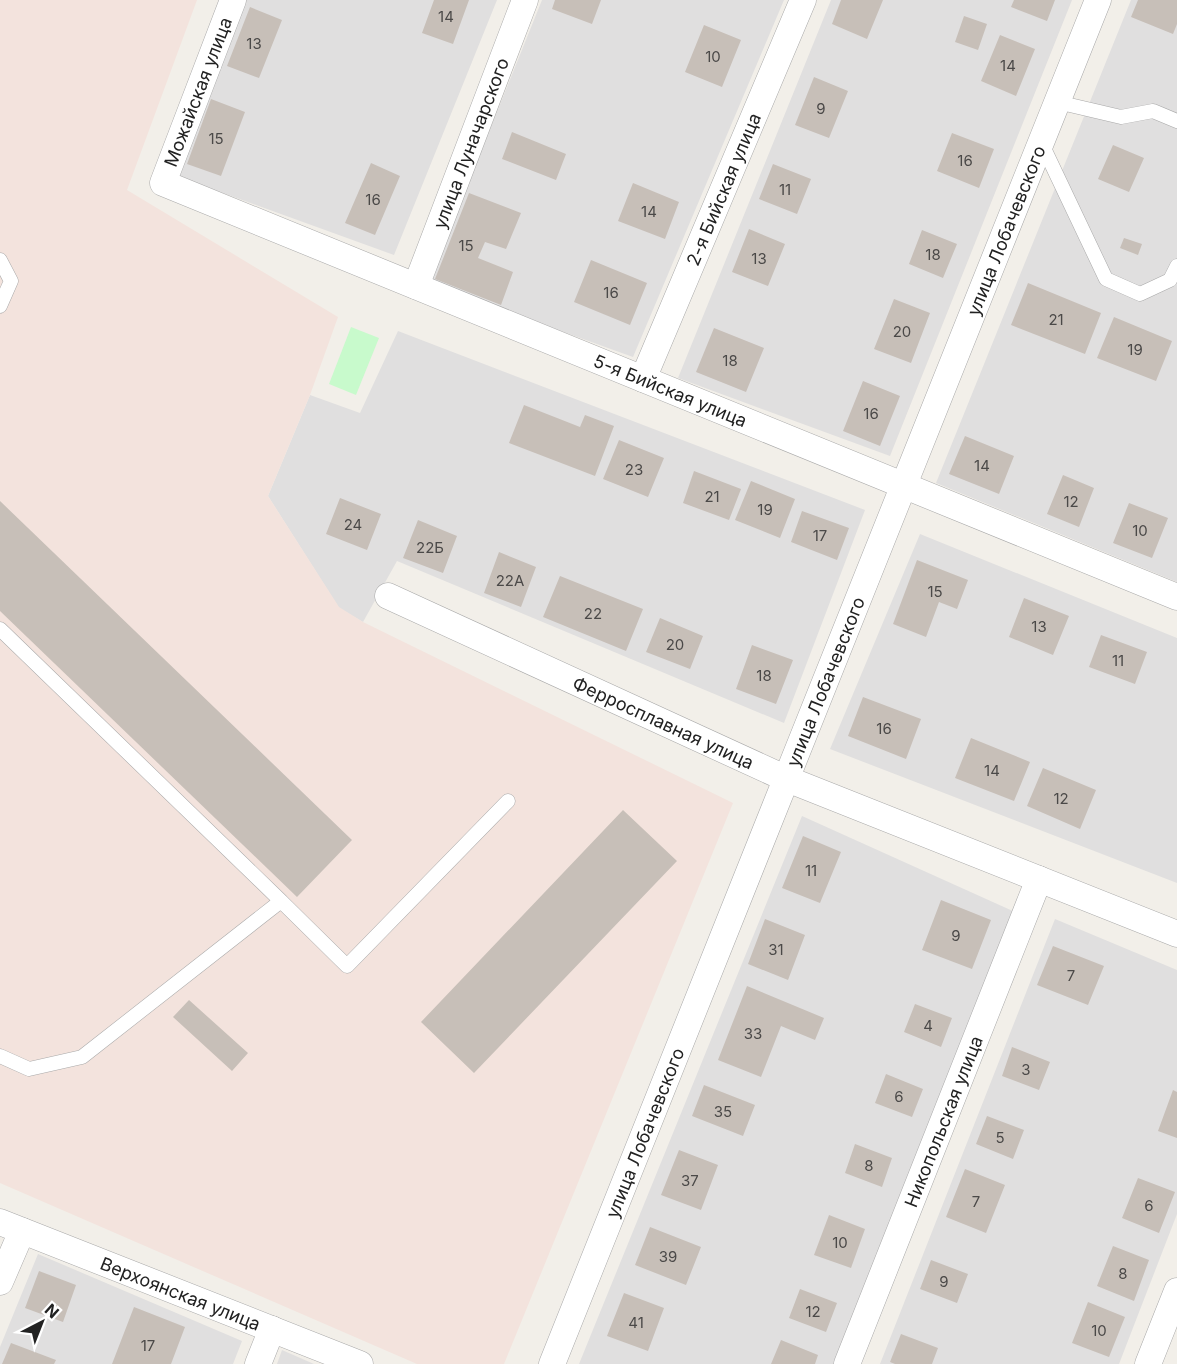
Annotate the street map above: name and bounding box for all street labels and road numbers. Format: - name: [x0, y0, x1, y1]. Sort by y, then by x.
- street label: Можайская улица: [160, 14, 236, 170]
- street label: улица Луначарского: [428, 55, 513, 231]
- street label: 2-я Бийская улица: [682, 110, 765, 269]
- street label: улица Лобачевского: [962, 142, 1049, 318]
- street label: 5-я Бийская улица: [591, 350, 750, 431]
- street label: улица Лобачевского: [782, 594, 869, 770]
- street label: Ферросплавная улица: [570, 672, 757, 773]
- street label: Никопольская улица: [900, 1033, 986, 1210]
- street label: улица Лобачевского: [601, 1045, 688, 1221]
- street label: Верхоянская улица: [97, 1252, 263, 1334]

